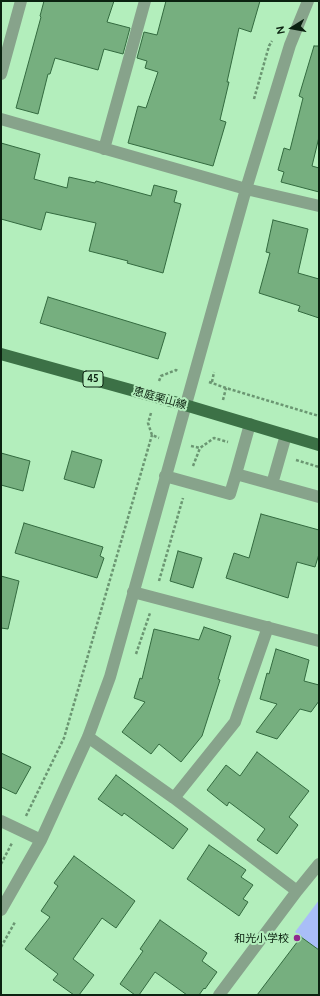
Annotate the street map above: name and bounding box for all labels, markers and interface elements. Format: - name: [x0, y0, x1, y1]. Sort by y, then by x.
- north arrow: [272, 8, 312, 48]
- text: N: [274, 25, 287, 35]
- road number: 45: [83, 371, 103, 387]
- street label: 恵庭栗山線: [132, 384, 188, 412]
- place label: 和光小学校: [234, 931, 289, 945]
- marker: 和光小学校: [292, 933, 302, 943]

